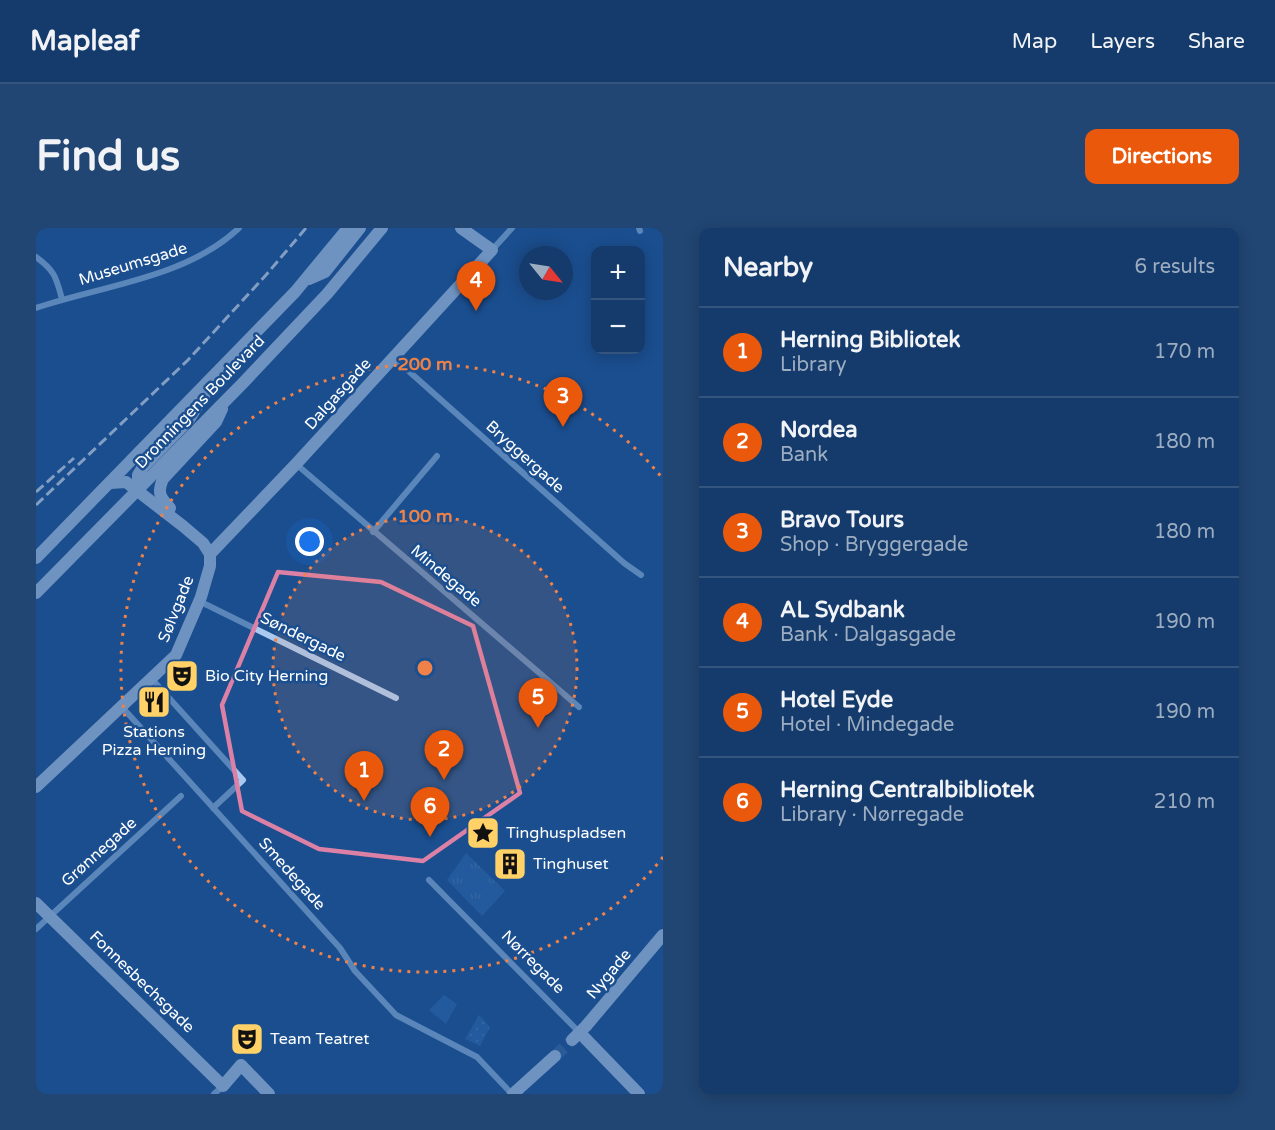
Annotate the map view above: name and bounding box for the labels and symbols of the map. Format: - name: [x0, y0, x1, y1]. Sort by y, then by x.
- street label: Museumsgade: [76, 238, 190, 290]
- north arrow: [519, 246, 573, 300]
- pin: 4: [456, 262, 496, 311]
- street label: Dronningens Boulevard: [131, 331, 269, 473]
- text: 200 m: [397, 353, 453, 375]
- street label: Dalgasgade: [301, 354, 375, 434]
- pin: 3: [544, 378, 582, 427]
- street label: Bryggergade: [482, 416, 568, 498]
- text: 100 m: [397, 505, 453, 527]
- your location: [295, 527, 324, 556]
- street label: Mindegade: [406, 541, 486, 611]
- street label: Sølvgade: [154, 573, 198, 645]
- street label: Søndergade: [257, 608, 349, 666]
- theatre icon: Bio City Herning: [164, 658, 200, 694]
- centre of rings: [415, 658, 435, 678]
- place label: Bio City Herning: [205, 666, 328, 686]
- pin: 5: [518, 678, 558, 728]
- restaurant icon: Stations Pizza Herning: [136, 684, 172, 720]
- place label: Stations Pizza Herning: [102, 722, 206, 760]
- pin: 2: [424, 730, 464, 780]
- pin: 1: [344, 752, 384, 801]
- pin: 6: [410, 788, 450, 837]
- street label: Grønnegade: [57, 813, 141, 891]
- place icon: Tinghuspladsen: [465, 815, 501, 851]
- place label: Tinghuspladsen: [506, 823, 626, 843]
- street label: Smedegade: [254, 834, 330, 914]
- building icon: Tinghuset: [492, 846, 528, 882]
- place label: Tinghuset: [533, 854, 609, 874]
- street label: Nørregade: [497, 926, 569, 998]
- street label: Fonnesbechsgade: [85, 927, 199, 1037]
- street label: Nygade: [582, 945, 636, 1003]
- theatre icon: Team Teatret: [229, 1021, 265, 1057]
- place label: Team Teatret: [270, 1029, 369, 1049]

